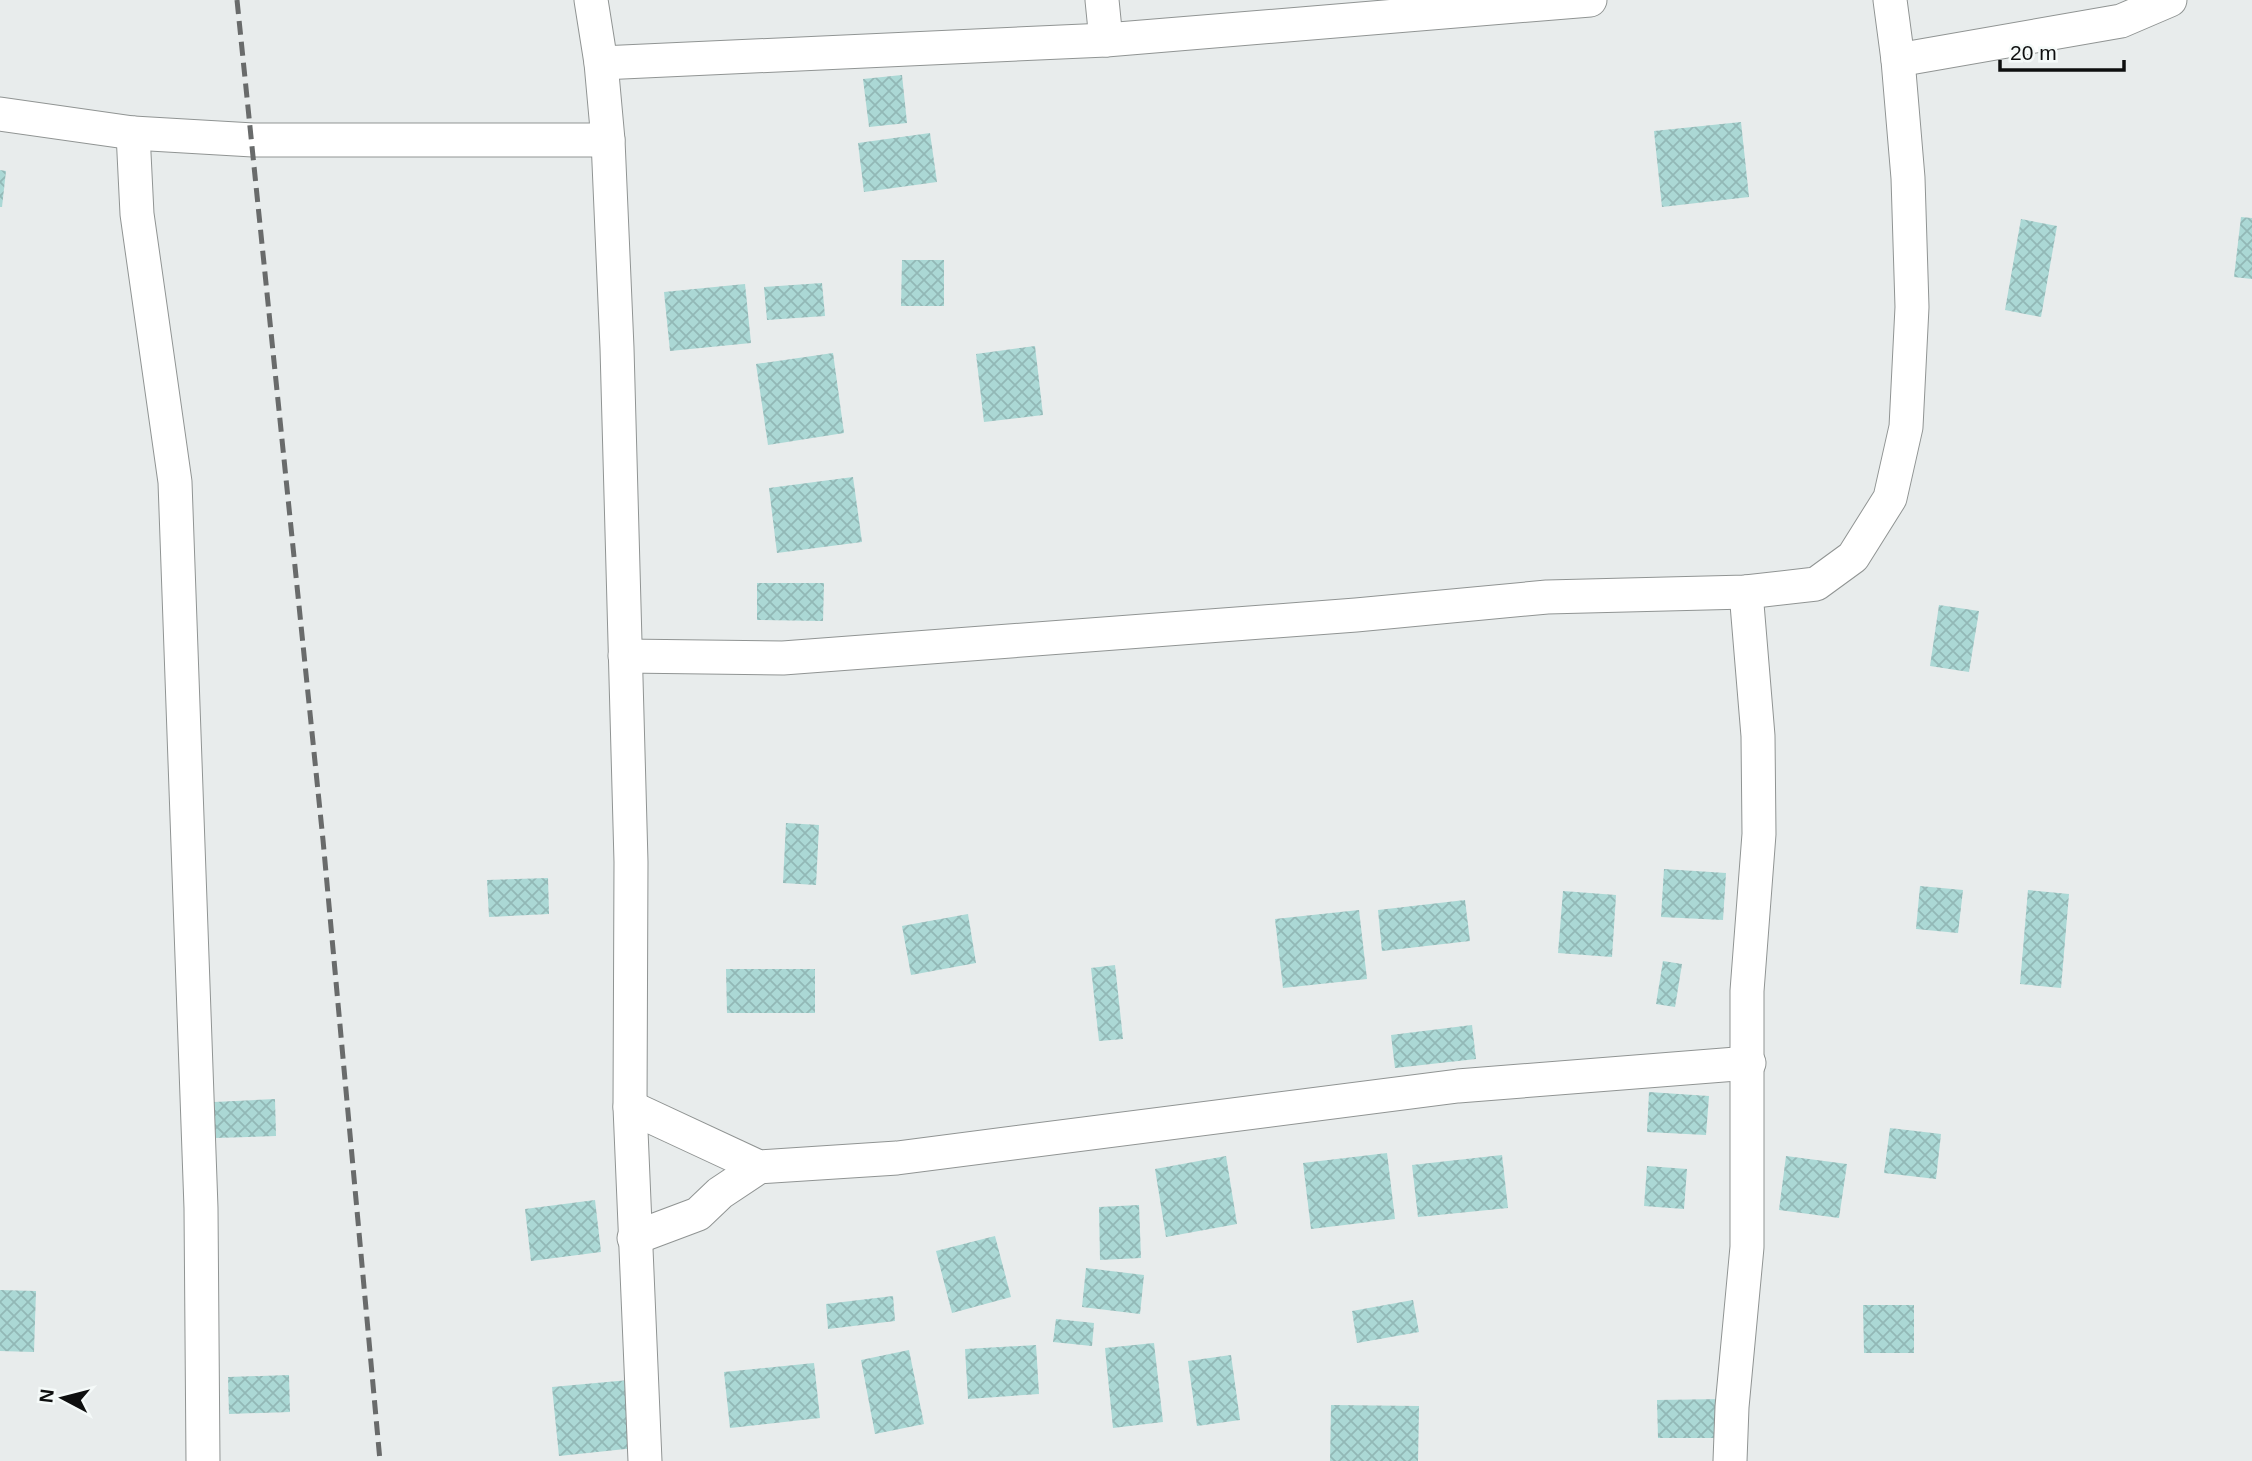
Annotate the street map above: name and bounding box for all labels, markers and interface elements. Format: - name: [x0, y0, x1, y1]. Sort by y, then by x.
- scale bar: [2000, 28, 2124, 72]
- text: 20 m: [2010, 41, 2057, 64]
- north arrow: [28, 1363, 98, 1433]
- text: N: [35, 1388, 58, 1404]

